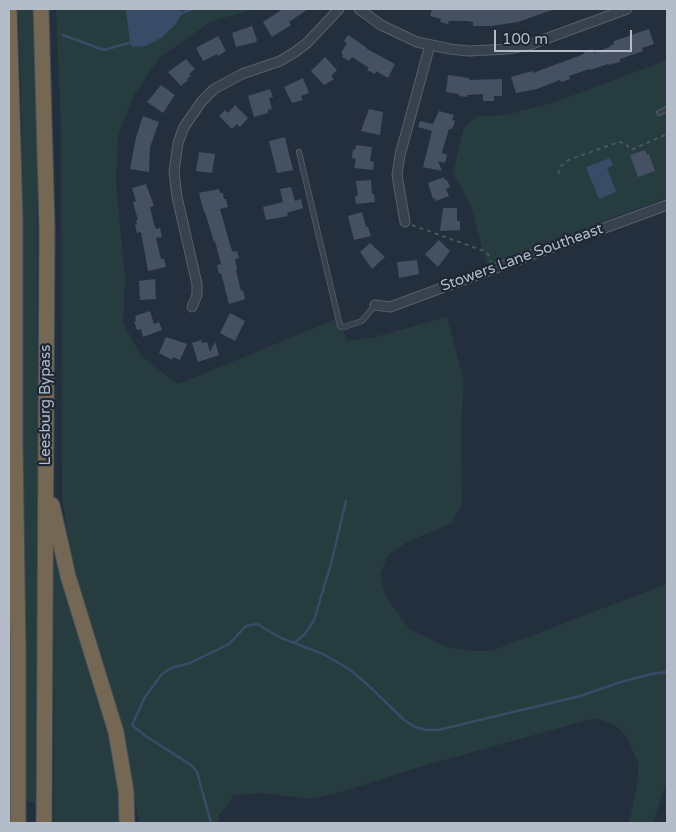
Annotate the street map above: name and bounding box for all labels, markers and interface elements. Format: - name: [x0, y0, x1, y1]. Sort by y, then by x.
- scale bar: [496, 20, 634, 52]
- text: 100 m: [502, 30, 548, 48]
- street label: Stowers Lane Southeast: [438, 220, 606, 296]
- street label: Leesburg Bypass: [37, 345, 55, 465]

